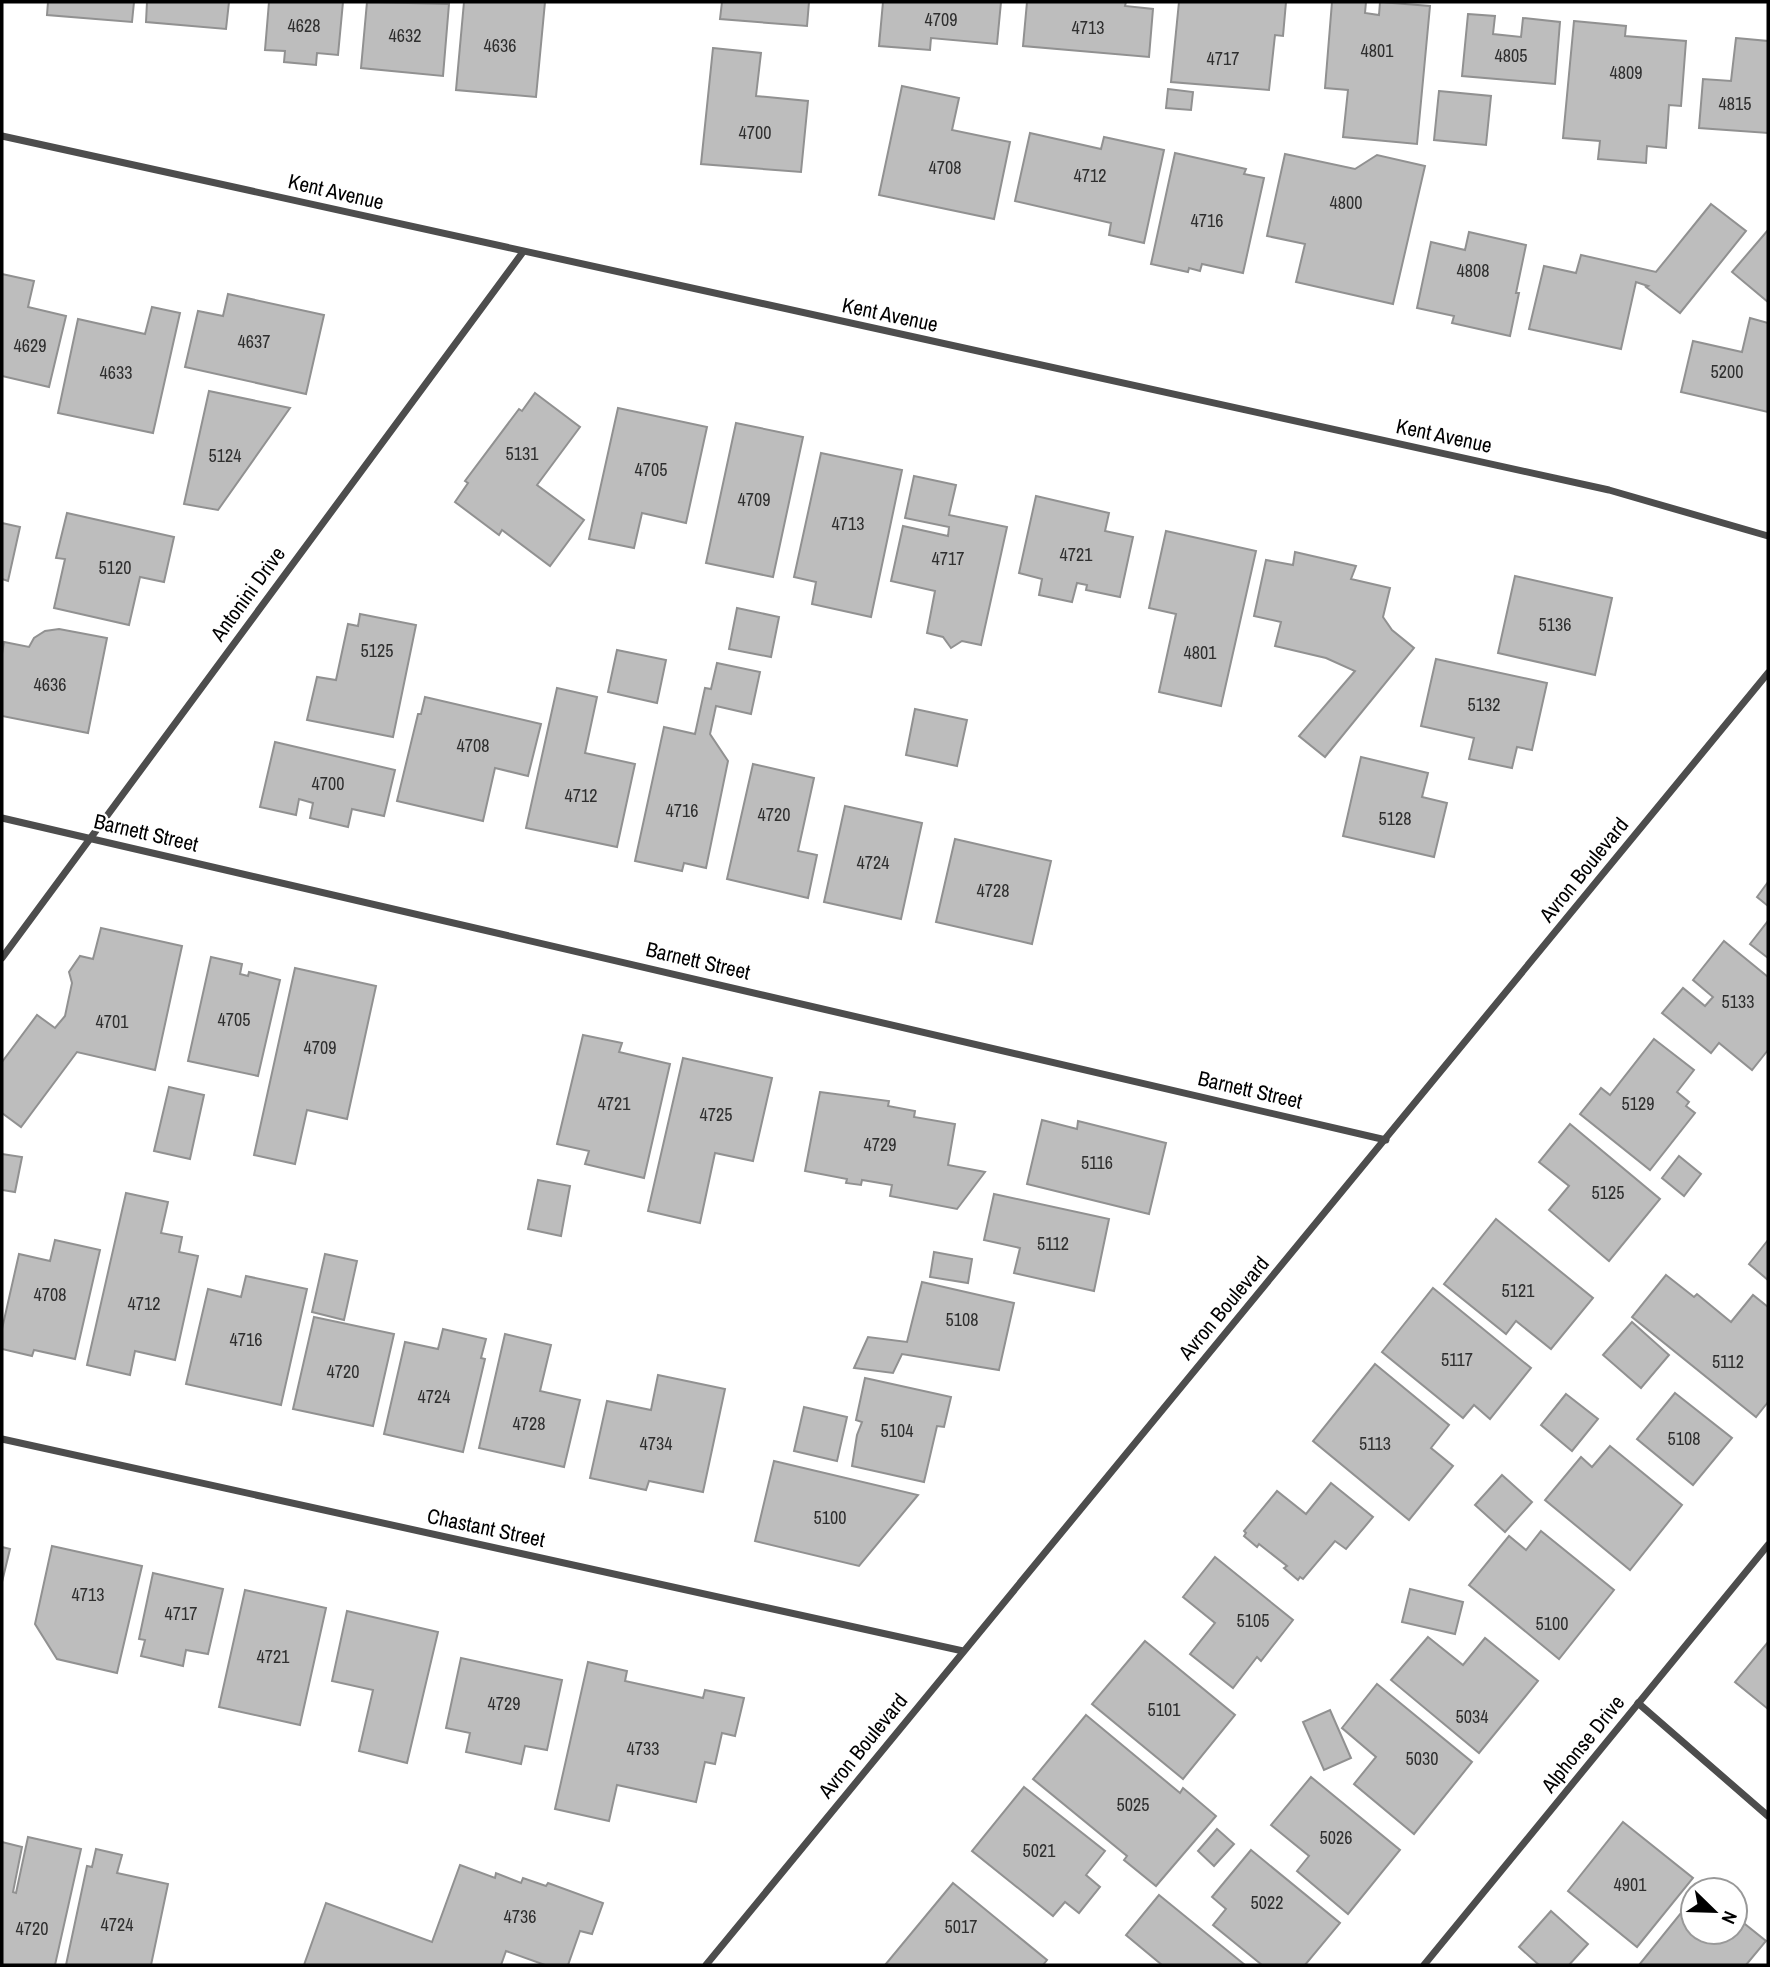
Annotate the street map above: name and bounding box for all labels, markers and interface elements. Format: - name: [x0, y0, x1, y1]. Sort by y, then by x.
- house number: 4709: [925, 7, 957, 32]
- house number: 4628: [288, 13, 320, 38]
- house number: 4713: [1072, 15, 1104, 40]
- house number: 4632: [389, 23, 421, 48]
- house number: 4636: [484, 33, 516, 58]
- house number: 4801: [1361, 38, 1394, 63]
- house number: 4805: [1495, 43, 1527, 68]
- house number: 4717: [1207, 46, 1239, 71]
- house number: 4809: [1610, 60, 1642, 85]
- house number: 4815: [1719, 91, 1751, 116]
- house number: 4700: [739, 120, 771, 145]
- house number: 4708: [929, 155, 961, 180]
- house number: 4712: [1074, 163, 1106, 188]
- street label: Kent Avenue: [285, 166, 387, 217]
- house number: 4800: [1330, 190, 1362, 215]
- house number: 4716: [1191, 208, 1223, 233]
- house number: 4808: [1457, 258, 1489, 283]
- street label: Kent Avenue: [839, 290, 941, 339]
- house number: 4637: [238, 329, 270, 354]
- house number: 4629: [14, 333, 46, 358]
- house number: 5200: [1711, 359, 1743, 384]
- house number: 4633: [100, 360, 132, 385]
- street label: Kent Avenue: [1393, 411, 1495, 460]
- house number: 5131: [506, 441, 539, 466]
- house number: 5124: [209, 443, 241, 468]
- house number: 4705: [635, 457, 667, 482]
- house number: 4709: [738, 487, 770, 512]
- house number: 4713: [832, 511, 864, 536]
- street label: Antonini Drive: [203, 541, 292, 648]
- house number: 4721: [1060, 542, 1093, 567]
- house number: 4717: [932, 546, 964, 571]
- house number: 5120: [99, 555, 131, 580]
- house number: 5136: [1539, 612, 1571, 637]
- house number: 5125: [361, 638, 393, 663]
- house number: 4801: [1184, 640, 1217, 665]
- house number: 4636: [34, 672, 66, 697]
- house number: 5132: [1468, 692, 1500, 717]
- house number: 4708: [457, 733, 489, 758]
- house number: 4700: [312, 771, 344, 796]
- house number: 4712: [565, 783, 597, 808]
- house number: 4716: [666, 798, 698, 823]
- house number: 4720: [758, 802, 790, 827]
- street label: Barnett Street: [91, 806, 201, 859]
- house number: 5128: [1379, 806, 1411, 831]
- street label: Avron Boulevard: [1532, 811, 1635, 929]
- house number: 4724: [857, 850, 889, 875]
- house number: 4728: [977, 878, 1009, 903]
- street label: Barnett Street: [643, 934, 753, 987]
- house number: 5133: [1722, 989, 1754, 1014]
- house number: 4705: [218, 1007, 250, 1032]
- house number: 4701: [96, 1009, 129, 1034]
- house number: 4709: [304, 1035, 336, 1060]
- street label: Barnett Street: [1195, 1063, 1305, 1116]
- house number: 4721: [598, 1091, 631, 1116]
- house number: 5129: [1622, 1091, 1654, 1116]
- house number: 4725: [700, 1102, 732, 1127]
- house number: 4729: [864, 1132, 896, 1157]
- house number: 5116: [1081, 1150, 1113, 1175]
- house number: 5125: [1592, 1180, 1624, 1205]
- house number: 5112: [1037, 1231, 1069, 1256]
- street label: Avron Boulevard: [1171, 1250, 1276, 1366]
- house number: 5121: [1502, 1278, 1535, 1303]
- house number: 4708: [34, 1282, 66, 1307]
- house number: 4712: [128, 1291, 160, 1316]
- house number: 5108: [946, 1307, 978, 1332]
- house number: 4716: [230, 1327, 262, 1352]
- house number: 5117: [1441, 1347, 1473, 1372]
- house number: 5112: [1712, 1349, 1744, 1374]
- house number: 4720: [327, 1359, 359, 1384]
- house number: 4724: [418, 1384, 450, 1409]
- house number: 4728: [513, 1411, 545, 1436]
- house number: 5104: [881, 1418, 913, 1443]
- house number: 5108: [1668, 1426, 1700, 1451]
- house number: 4734: [640, 1431, 672, 1456]
- house number: 5113: [1359, 1431, 1391, 1456]
- street label: Chastant Street: [425, 1501, 548, 1554]
- house number: 5100: [814, 1505, 846, 1530]
- house number: 4713: [72, 1582, 104, 1607]
- house number: 4717: [165, 1601, 197, 1626]
- house number: 5105: [1237, 1608, 1269, 1633]
- house number: 5100: [1536, 1611, 1568, 1636]
- house number: 4721: [257, 1644, 290, 1669]
- street label: Avron Boulevard: [811, 1687, 914, 1805]
- street label: Alphonse Drive: [1534, 1689, 1631, 1799]
- house number: 4729: [488, 1691, 520, 1716]
- house number: 5101: [1148, 1697, 1181, 1722]
- house number: 5034: [1456, 1704, 1488, 1729]
- house number: 4733: [627, 1736, 659, 1761]
- house number: 5030: [1406, 1746, 1438, 1771]
- house number: 5025: [1117, 1792, 1149, 1817]
- house number: 5026: [1320, 1825, 1352, 1850]
- house number: 5021: [1023, 1838, 1056, 1863]
- house number: 4901: [1614, 1872, 1647, 1897]
- north arrow: [1679, 1876, 1749, 1946]
- house number: 5022: [1251, 1890, 1283, 1915]
- house number: 4736: [504, 1904, 536, 1929]
- text: N: [1715, 1907, 1744, 1928]
- house number: 4724: [101, 1912, 133, 1937]
- house number: 5017: [945, 1914, 977, 1939]
- house number: 4720: [16, 1916, 48, 1941]

